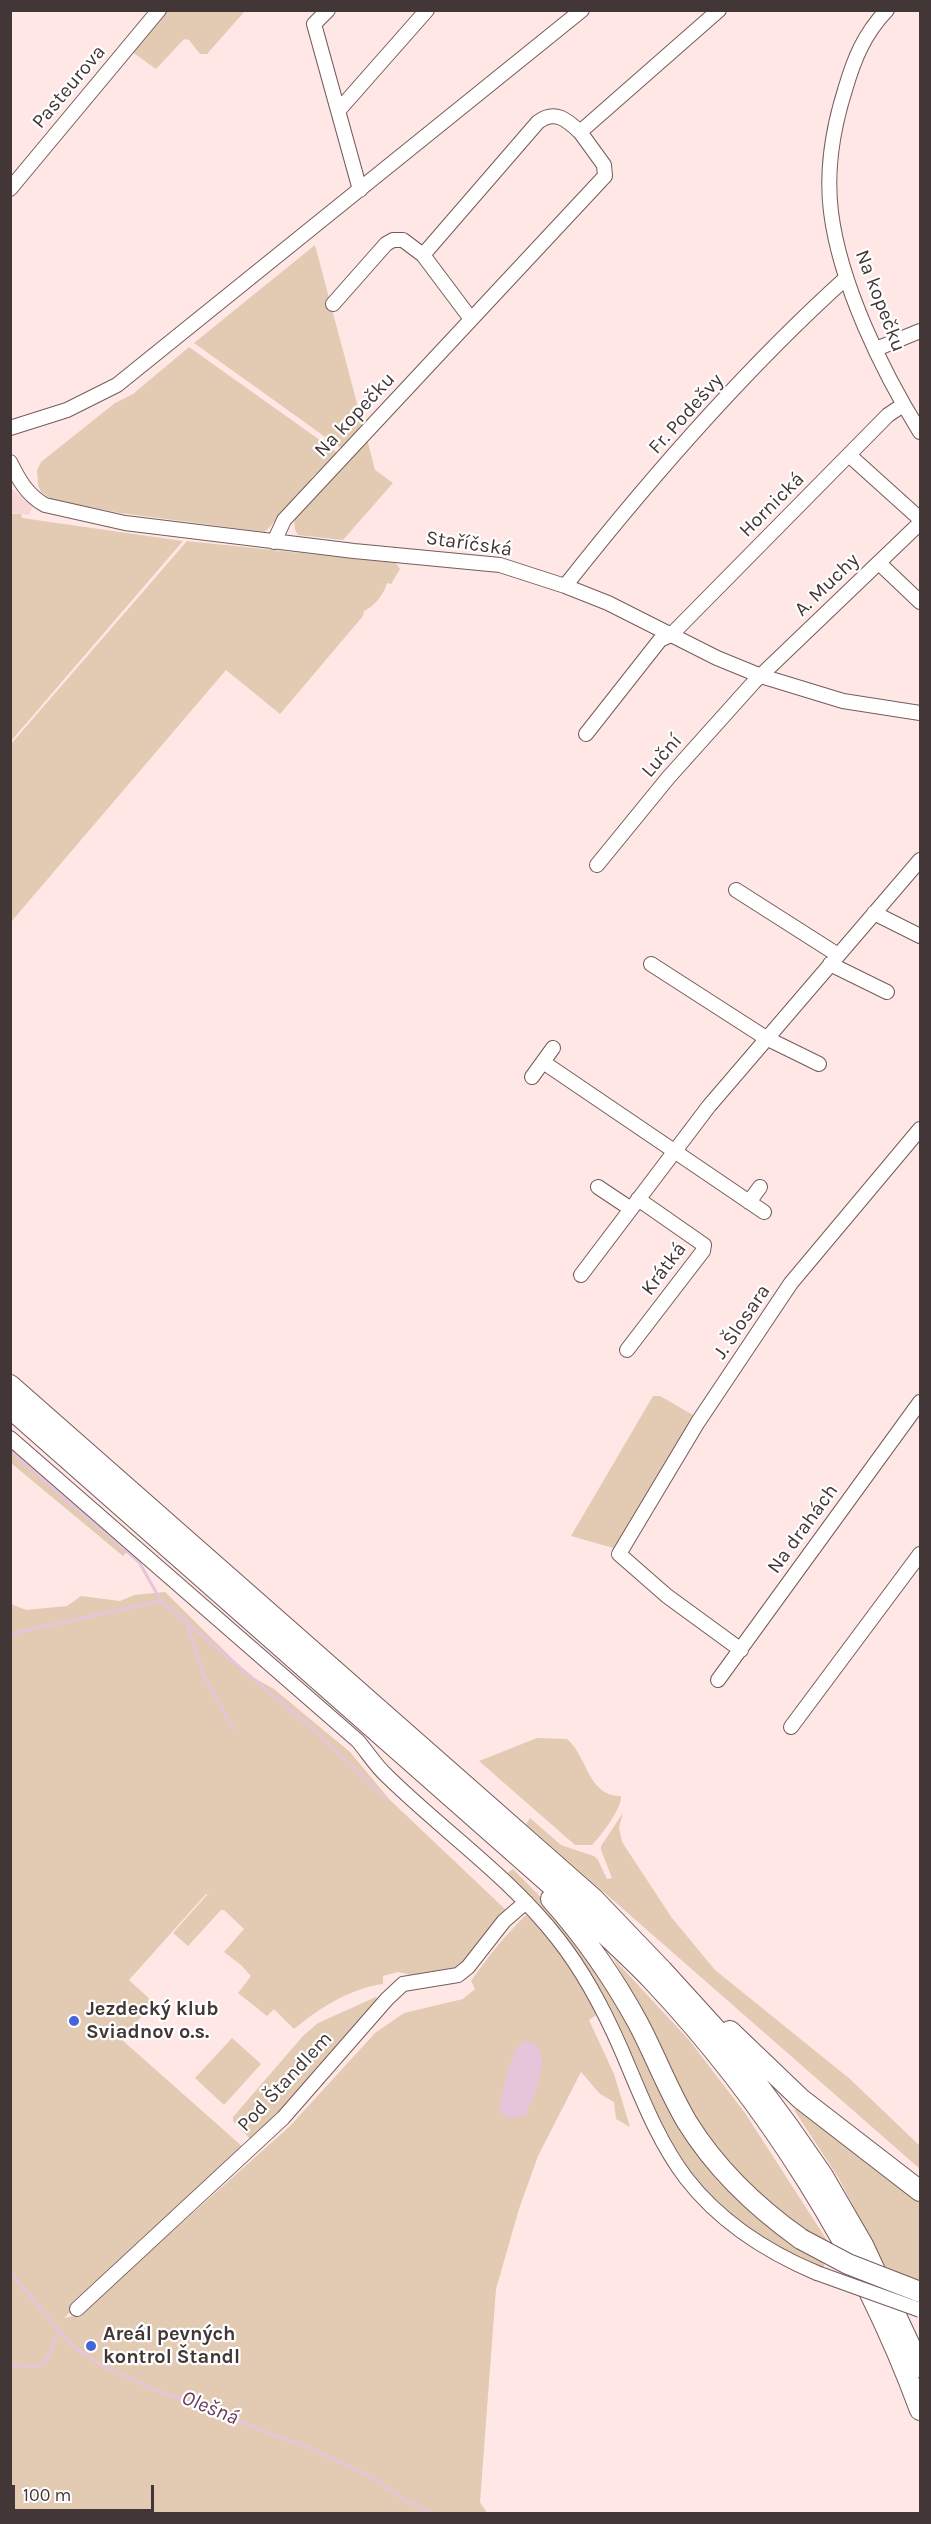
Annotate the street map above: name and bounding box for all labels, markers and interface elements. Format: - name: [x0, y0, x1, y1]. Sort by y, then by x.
- street label: Pasteurova: [27, 40, 111, 134]
- street label: Na kopečku: [850, 247, 910, 355]
- street label: Na kopečku: [310, 368, 400, 462]
- street label: Fr. Podešvy: [644, 369, 728, 459]
- street label: Hornická: [734, 467, 810, 543]
- street label: Staříčská: [424, 526, 514, 562]
- street label: A. Muchy: [790, 548, 864, 622]
- street label: Luční: [637, 729, 687, 783]
- street label: Krátká: [636, 1238, 692, 1300]
- street label: J. Šlosara: [708, 1280, 776, 1364]
- street label: Na drahách: [762, 1479, 844, 1579]
- place label: Jezdecký klub Sviadnov o.s.: [86, 1997, 219, 2044]
- marker: Jezdecký klub Sviadnov o.s.: [67, 2014, 81, 2028]
- street label: Pod Štandlem: [233, 2027, 337, 2137]
- place label: Areál pevných kontrol Štandl: [103, 2322, 240, 2369]
- marker: Areál pevných kontrol Štandl: [84, 2339, 98, 2353]
- water label: Olešná: [178, 2385, 242, 2431]
- scale bar: [15, 2473, 158, 2511]
- text: 100 m: [23, 2484, 71, 2506]

